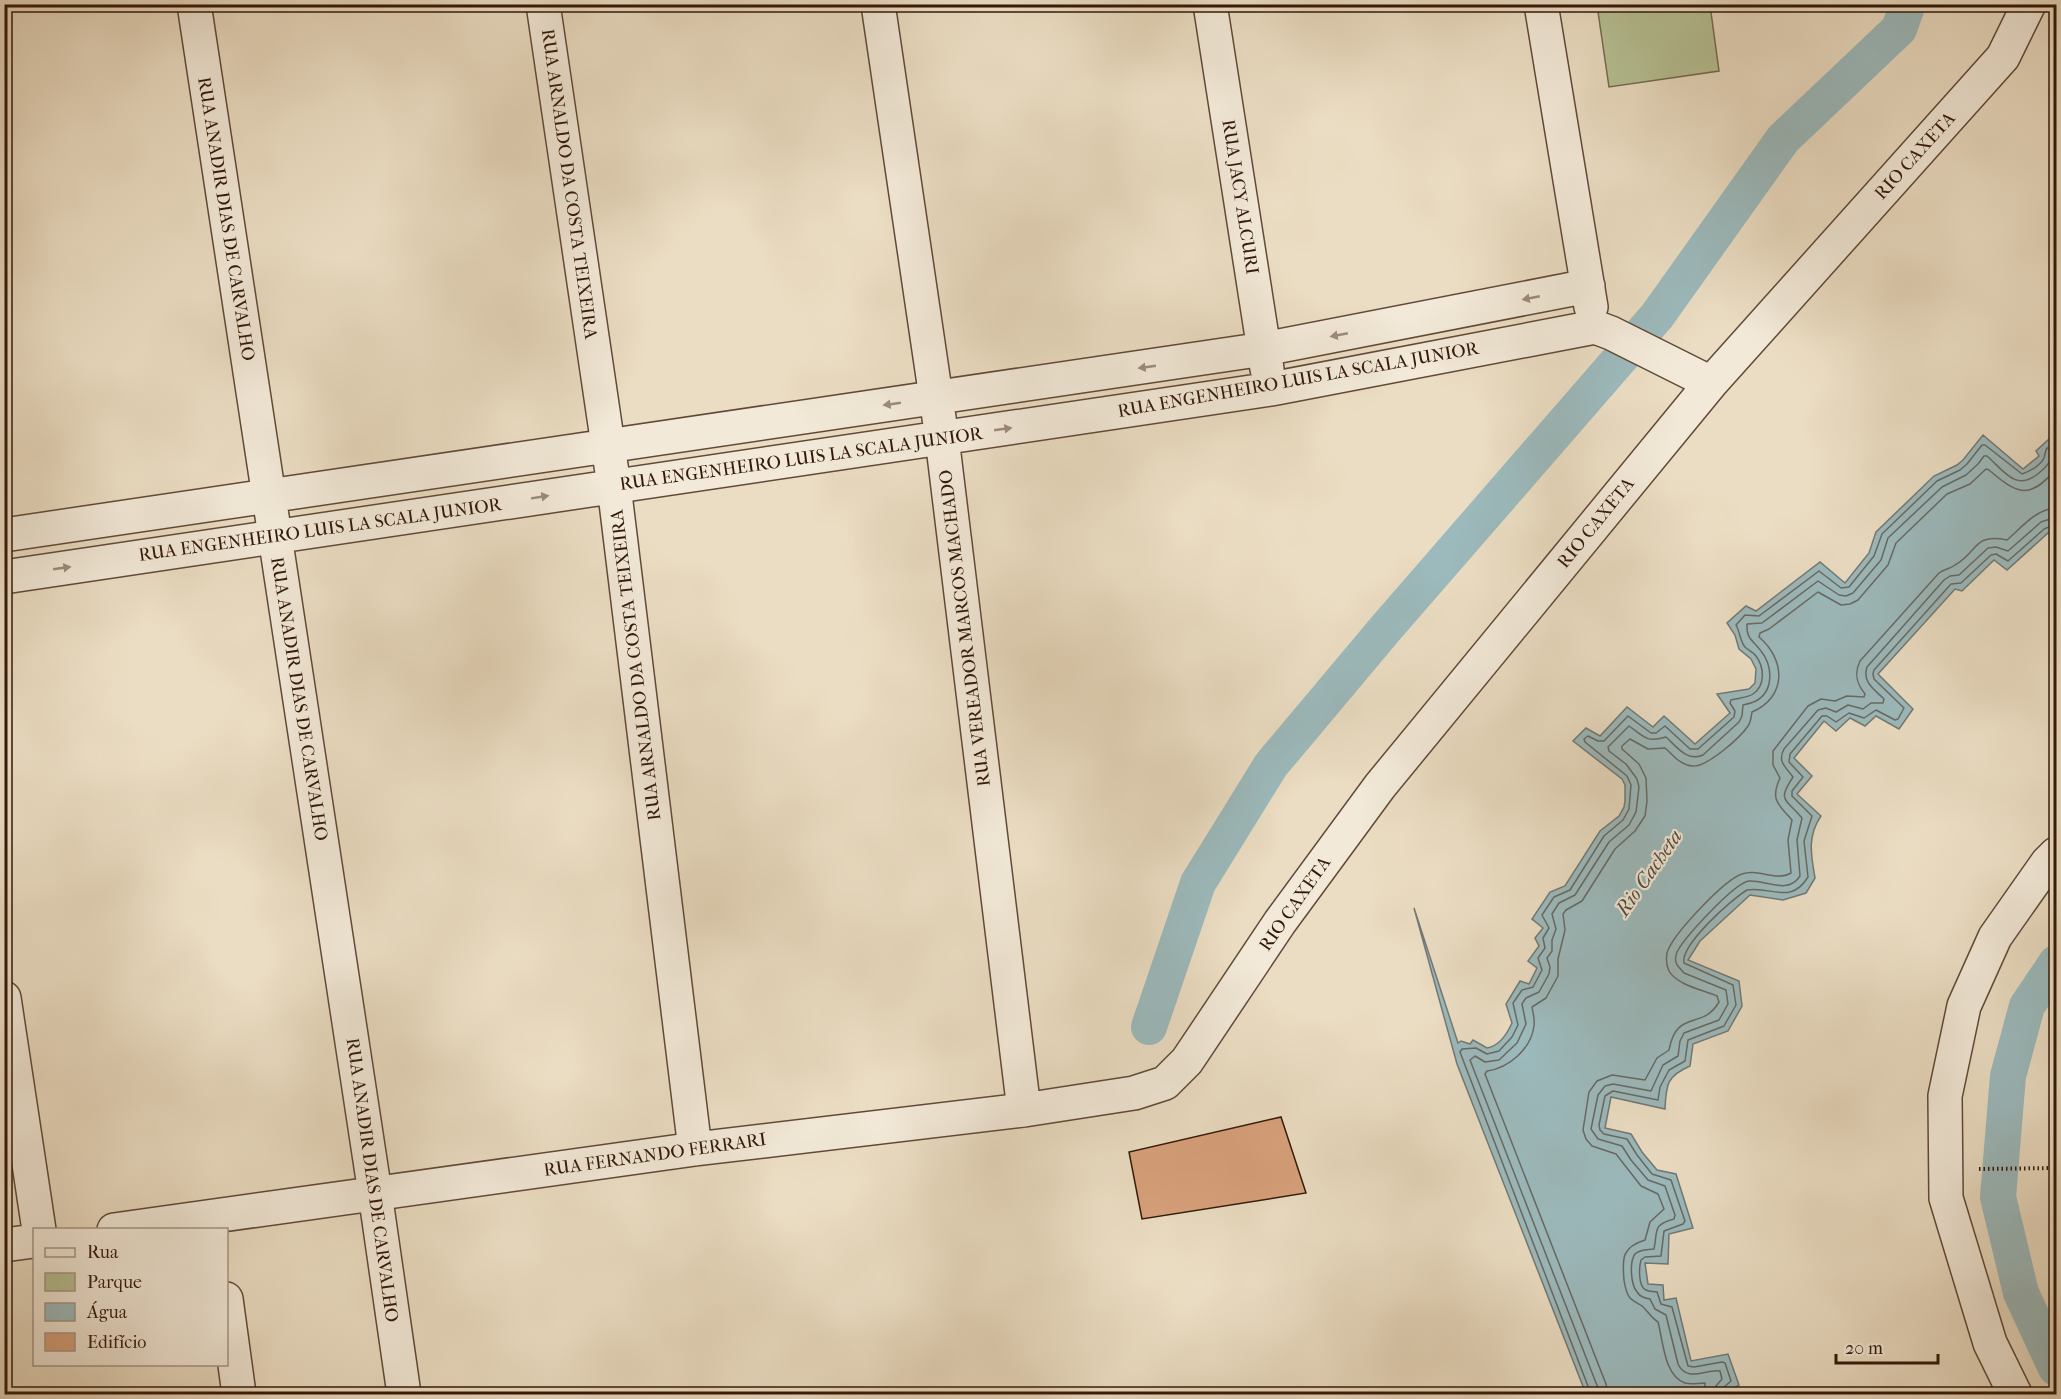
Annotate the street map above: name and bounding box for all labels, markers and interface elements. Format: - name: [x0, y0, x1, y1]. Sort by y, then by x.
- street label: RUA ARNALDO DA COSTA TEIXEIRA: [537, 28, 601, 341]
- street label: RUA ANADIR DIAS DE CARVALHO: [193, 76, 259, 362]
- street label: RIO CAXETA: [1870, 108, 1960, 204]
- street label: RUA JACY ALCURI: [1217, 118, 1263, 276]
- one-way arrow: [1521, 294, 1540, 303]
- one-way arrow: [1330, 331, 1349, 340]
- street label: RUA ENGENHEIRO LUIS LA SCALA JUNIOR: [1116, 338, 1481, 422]
- one-way arrow: [1137, 362, 1156, 371]
- one-way arrow: [882, 400, 901, 409]
- street label: RUA ENGENHEIRO LUIS LA SCALA JUNIOR: [618, 423, 985, 495]
- one-way arrow: [994, 424, 1013, 433]
- street label: RUA VEREADOR MARCOS MACHADO: [935, 468, 995, 788]
- street label: RIO CAXETA: [1553, 473, 1639, 572]
- one-way arrow: [531, 493, 550, 502]
- street label: RUA ENGENHEIRO LUIS LA SCALA JUNIOR: [137, 494, 504, 566]
- street label: RUA ARNALDO DA COSTA TEIXEIRA: [606, 508, 665, 822]
- street label: RUA ANADIR DIAS DE CARVALHO: [266, 556, 332, 842]
- one-way arrow: [53, 564, 72, 573]
- water label: Rio Cacheta: [1610, 826, 1687, 922]
- street label: RIO CAXETA: [1255, 853, 1335, 955]
- street label: RUA ANADIR DIAS DE CARVALHO: [342, 1036, 402, 1324]
- street label: RUA FERNANDO FERRARI: [542, 1129, 768, 1181]
- legend: [33, 1228, 228, 1366]
- text: Rua: [87, 1242, 119, 1263]
- text: Parque: [87, 1272, 142, 1293]
- text: Água: [86, 1301, 128, 1323]
- scale bar: [1836, 1327, 1938, 1365]
- text: Edifício: [87, 1332, 146, 1353]
- text: 20 m: [1845, 1338, 1883, 1359]

